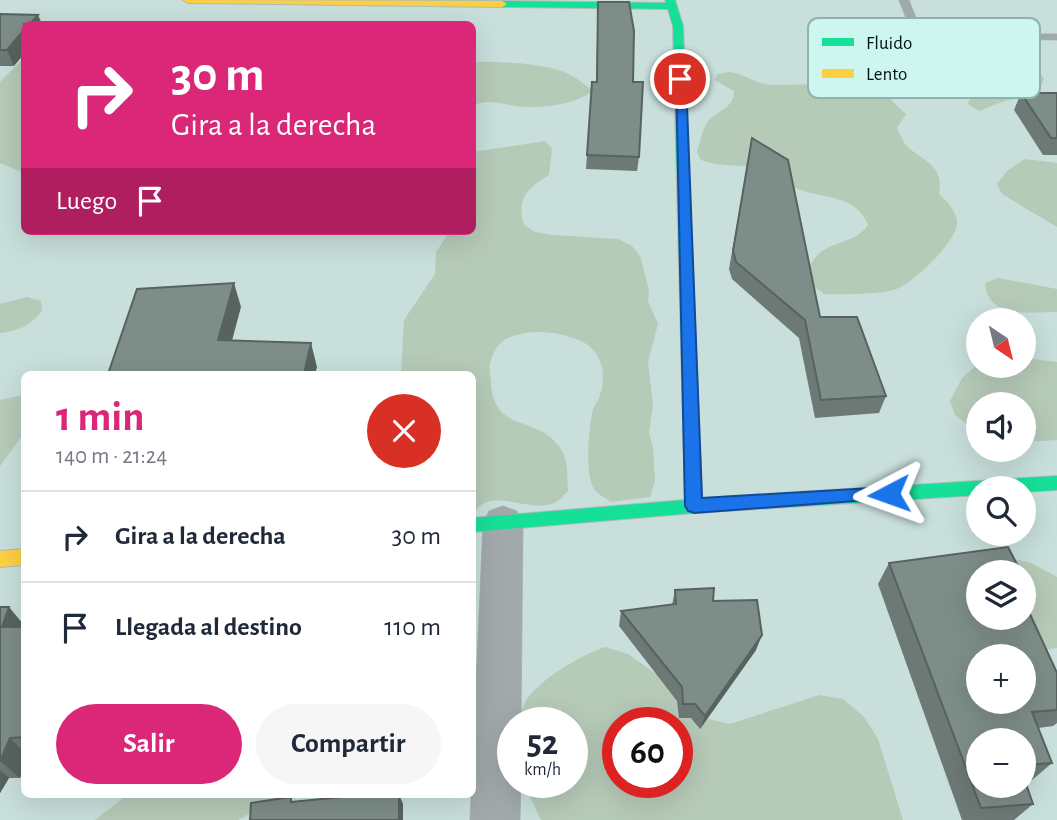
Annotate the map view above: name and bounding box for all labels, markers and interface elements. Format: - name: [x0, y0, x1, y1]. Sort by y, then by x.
- legend: [808, 18, 1040, 98]
- text: Fluido: [866, 34, 912, 53]
- icon: right: [56, 49, 147, 140]
- pin: [650, 49, 710, 109]
- text: 30 m: [171, 51, 265, 100]
- icon: arrive: [661, 60, 699, 98]
- text: Lento: [866, 65, 907, 84]
- text: Gira a la derecha: [171, 109, 376, 141]
- icon: arrive: [131, 182, 169, 220]
- text: Luego: [56, 188, 117, 214]
- north arrow: [966, 308, 1036, 378]
- map controls: [966, 308, 1036, 798]
- button: sound: [966, 392, 1036, 462]
- button: close: [367, 394, 441, 468]
- text: 1 min: [56, 396, 145, 438]
- text: 140 m · 21:24: [56, 445, 167, 468]
- position arrow: [852, 457, 926, 531]
- button: search: [966, 476, 1036, 546]
- icon: right: [56, 518, 94, 556]
- text: Gira a la derecha: [115, 523, 286, 549]
- text: 30 m: [391, 523, 441, 549]
- button: layers: [966, 560, 1036, 630]
- icon: arrive: [56, 609, 94, 647]
- text: Llegada al destino: [115, 614, 302, 640]
- text: 110 m: [384, 614, 441, 640]
- button: +: [966, 644, 1036, 714]
- button: Salir: [56, 704, 242, 784]
- button: Compartir: [256, 704, 441, 784]
- speed limit sign: 60: [602, 707, 693, 798]
- text: 52: [527, 726, 558, 761]
- button: −: [966, 728, 1036, 798]
- text: km/h: [524, 761, 561, 779]

